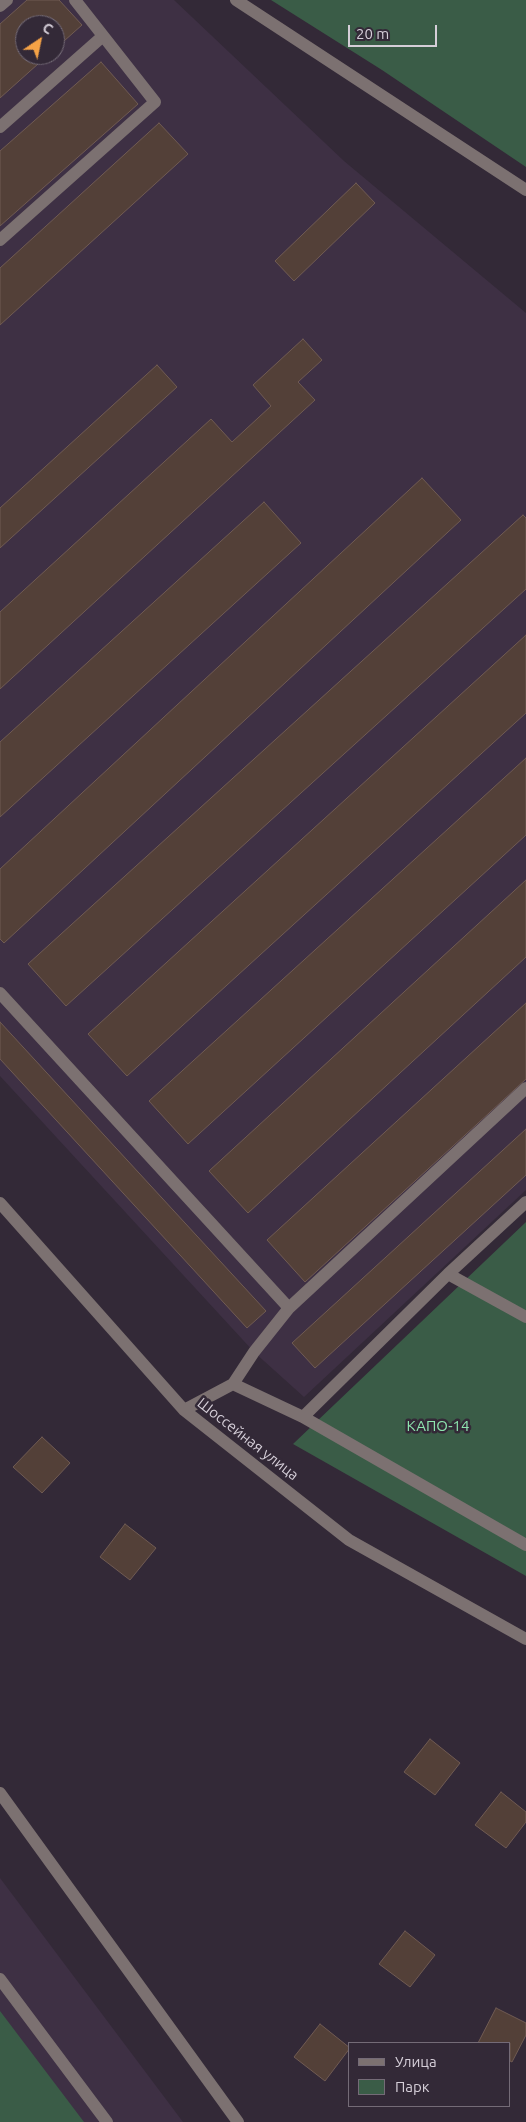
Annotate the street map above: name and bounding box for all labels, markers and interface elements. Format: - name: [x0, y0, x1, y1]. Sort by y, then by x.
- north arrow: [15, 15, 65, 65]
- scale bar: [351, 15, 440, 47]
- text: С: [40, 19, 56, 38]
- text: 20 m: [356, 25, 389, 42]
- street label: Шоссейная улица: [194, 1394, 302, 1484]
- park label: КАПО-14: [407, 1417, 469, 1435]
- legend: [348, 2042, 511, 2107]
- text: Улица: [395, 2053, 437, 2070]
- text: Парк: [395, 2078, 430, 2095]

